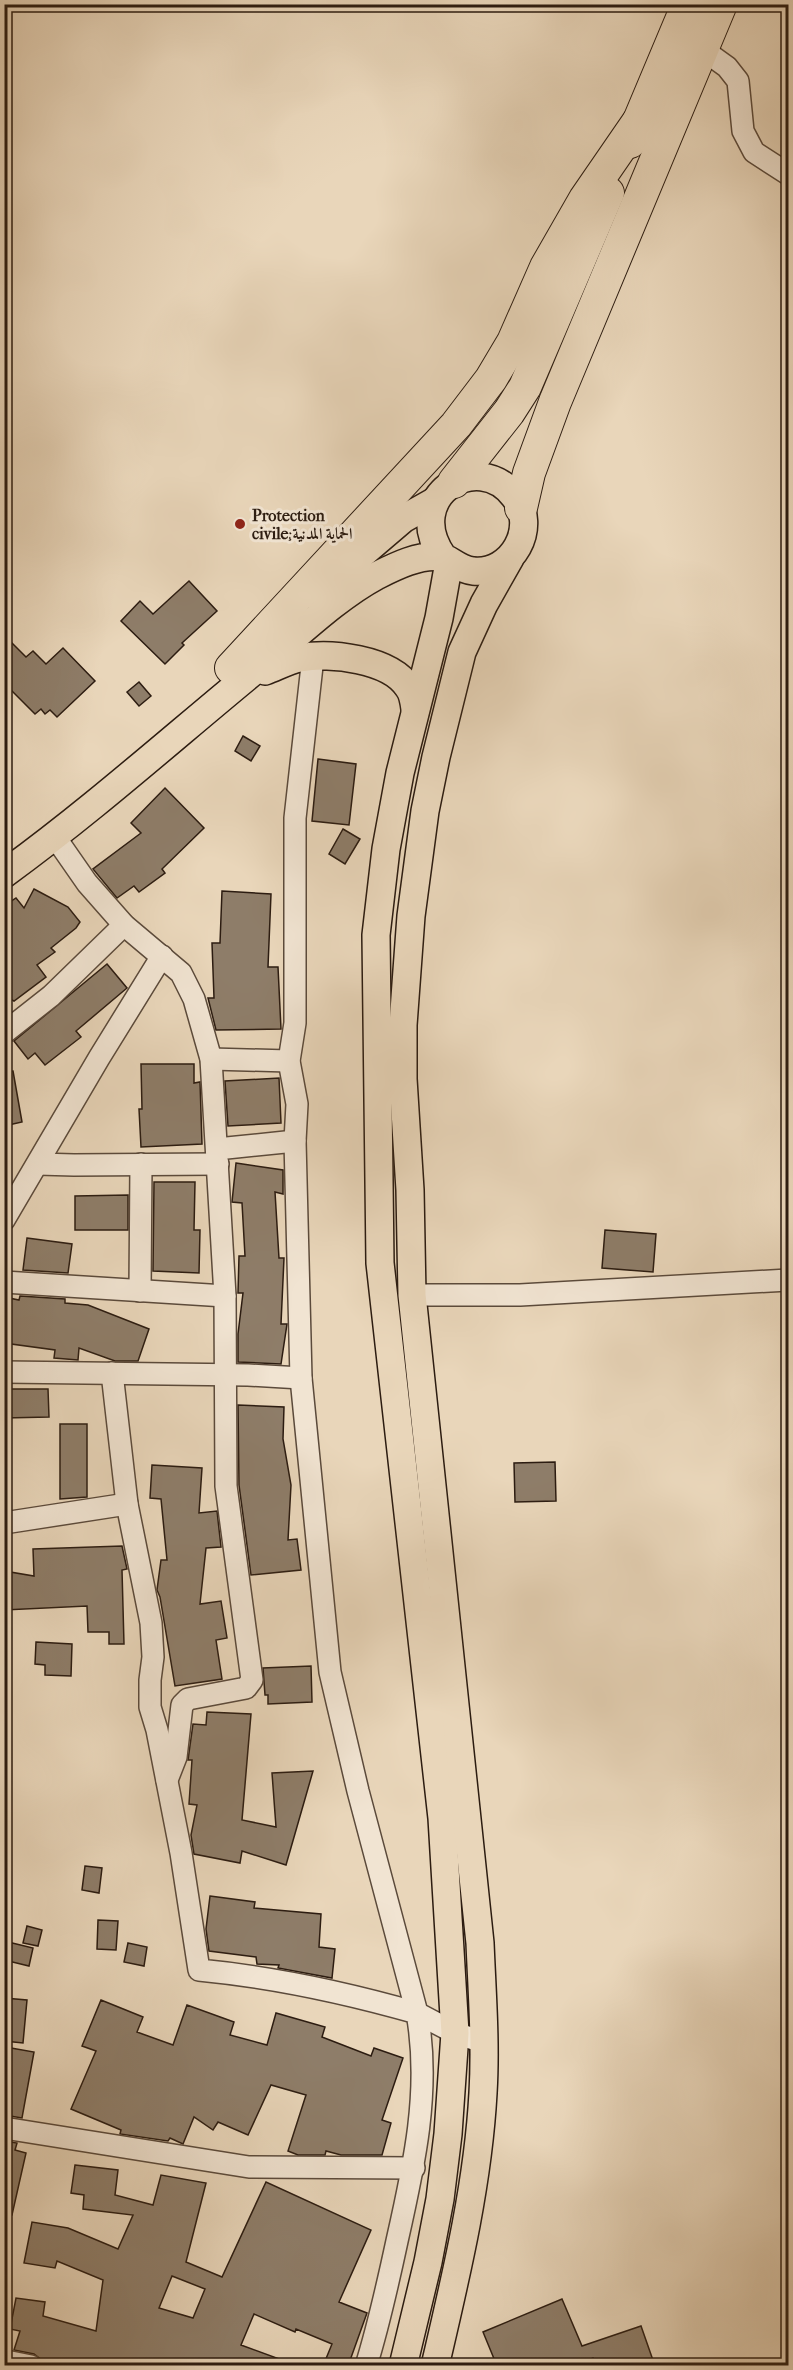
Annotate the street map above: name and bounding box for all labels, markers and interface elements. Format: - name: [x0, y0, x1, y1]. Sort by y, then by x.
- place label: Protection civile;الحماية المدنية: [252, 506, 352, 544]
- marker: Protection civile;الحماية المدنية: [233, 517, 247, 531]

